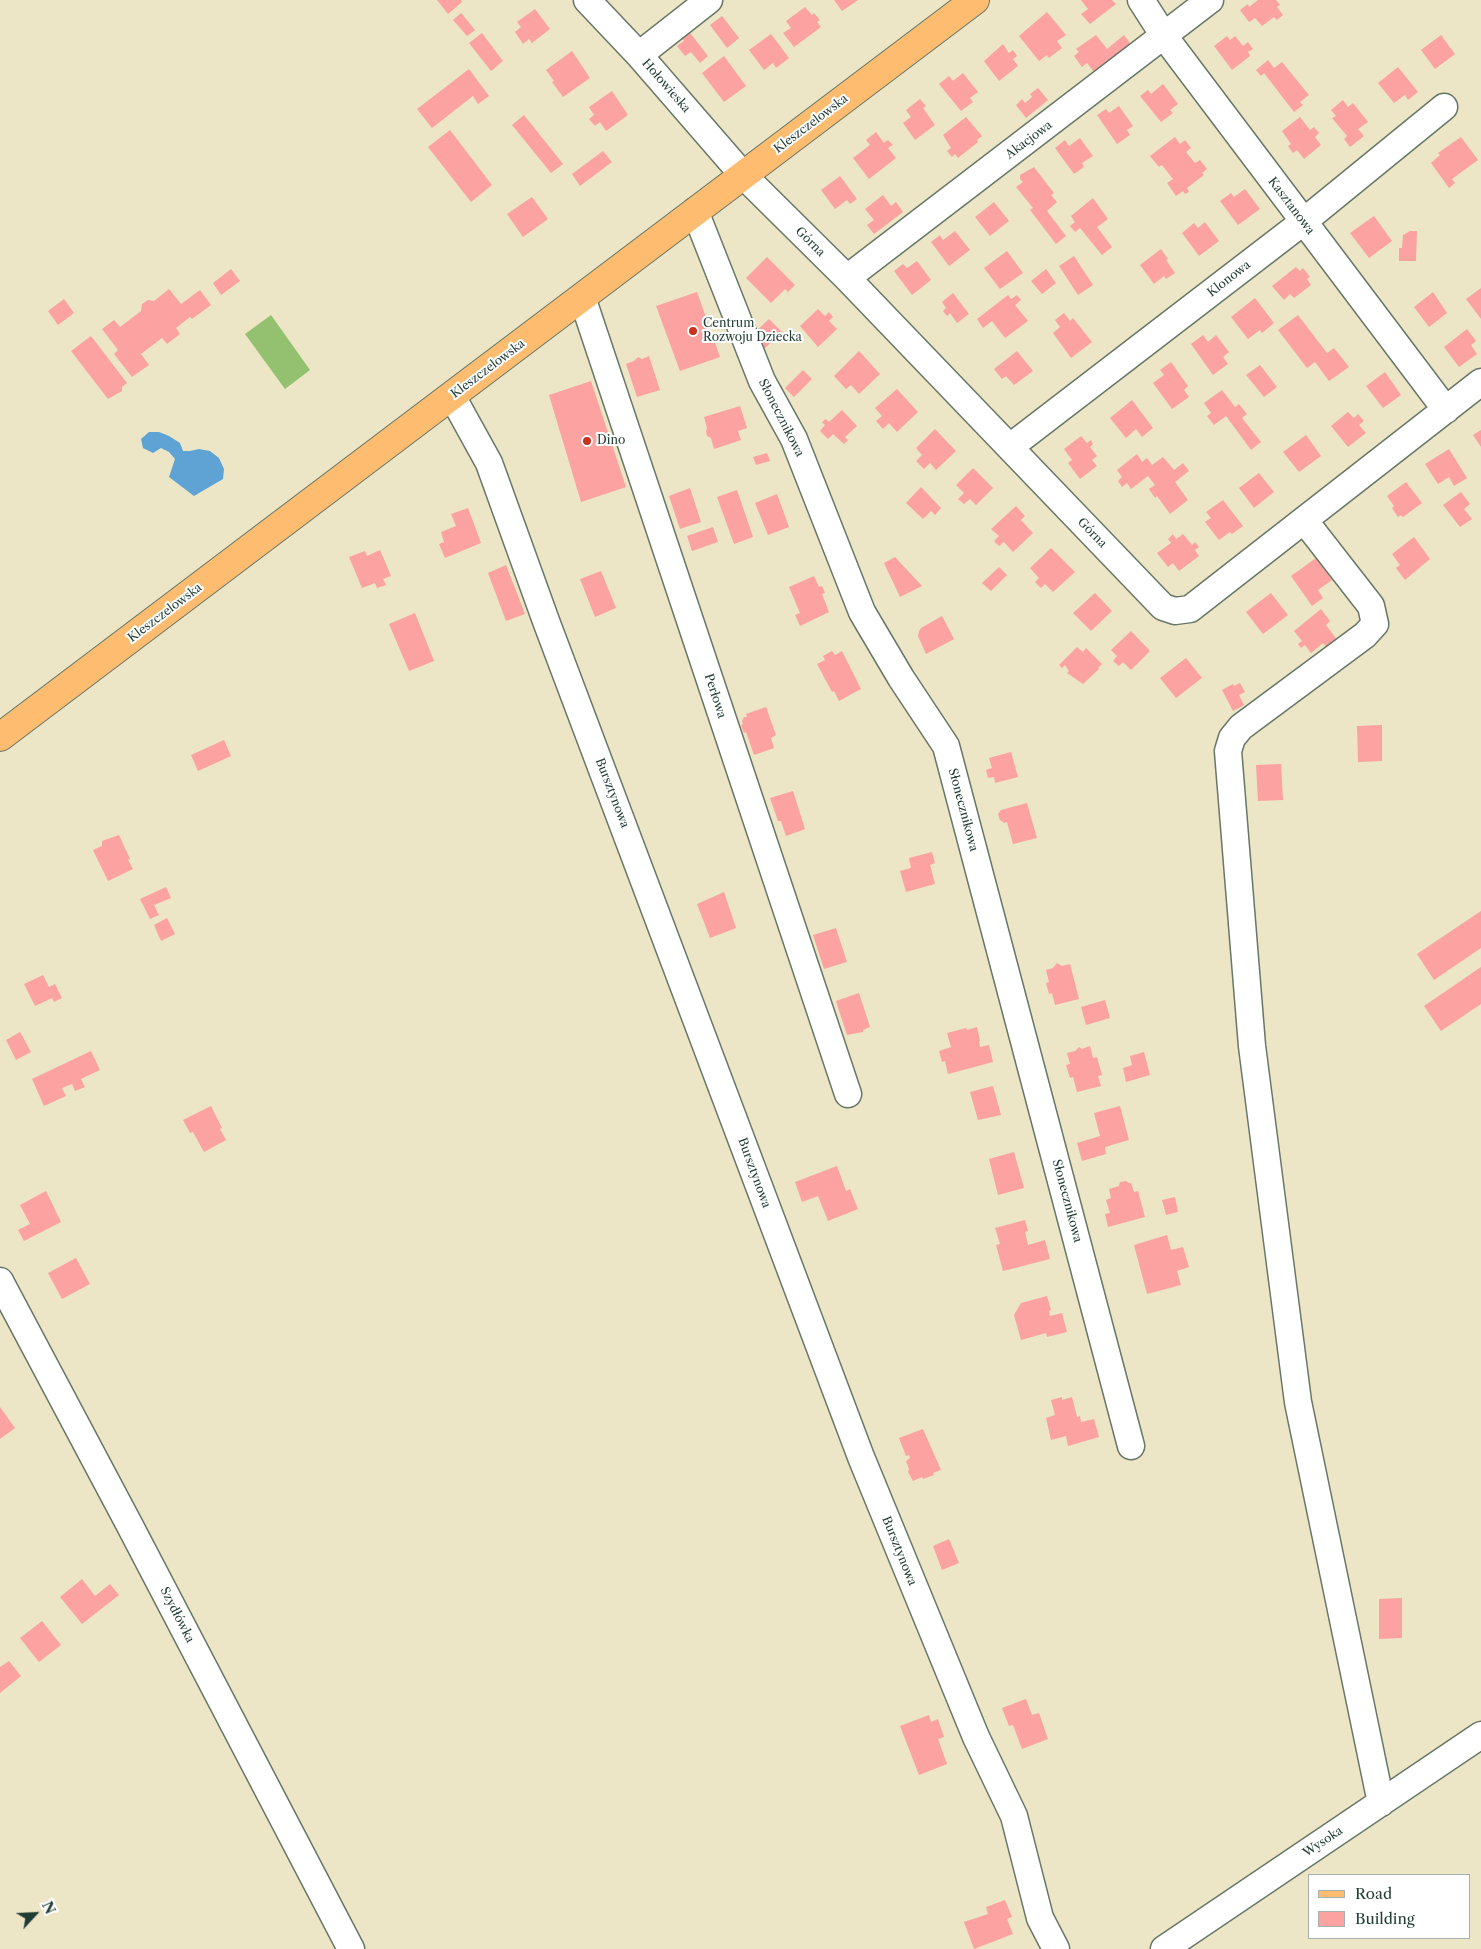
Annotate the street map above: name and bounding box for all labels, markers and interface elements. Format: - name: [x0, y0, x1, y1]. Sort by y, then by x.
- street label: Hołowieska: [639, 56, 693, 116]
- street label: Kleszczelowska: [771, 92, 851, 156]
- street label: Akacjowa: [1003, 118, 1055, 162]
- street label: Kasztanowa: [1265, 174, 1317, 238]
- street label: Górna: [792, 224, 828, 260]
- street label: Klonowa: [1205, 258, 1253, 300]
- place label: Centrum Rozwoju Dziecka: [703, 317, 802, 345]
- marker: Centrum Rozwoju Dziecka: [687, 325, 699, 337]
- street label: Kleszczelowska: [448, 337, 528, 401]
- street label: Słonecznikowa: [755, 377, 807, 459]
- place label: Dino: [597, 434, 625, 448]
- marker: Dino: [581, 435, 593, 447]
- street label: Górna: [1074, 515, 1110, 551]
- street label: Kleszczelowska: [125, 581, 205, 645]
- street label: Perłowa: [701, 672, 729, 720]
- street label: Bursztynowa: [592, 756, 632, 830]
- street label: Słonecznikowa: [945, 767, 981, 853]
- street label: Bursztynowa: [735, 1136, 773, 1210]
- street label: Słonecznikowa: [1049, 1158, 1085, 1244]
- street label: Bursztynowa: [879, 1514, 919, 1588]
- street label: Szydłówka: [157, 1585, 197, 1645]
- street label: Wysoka: [1301, 1824, 1345, 1860]
- legend: [1308, 1874, 1471, 1939]
- text: Road: [1355, 1884, 1392, 1903]
- north arrow: [10, 1889, 60, 1939]
- text: N: [38, 1898, 59, 1917]
- text: Building: [1355, 1909, 1415, 1928]

